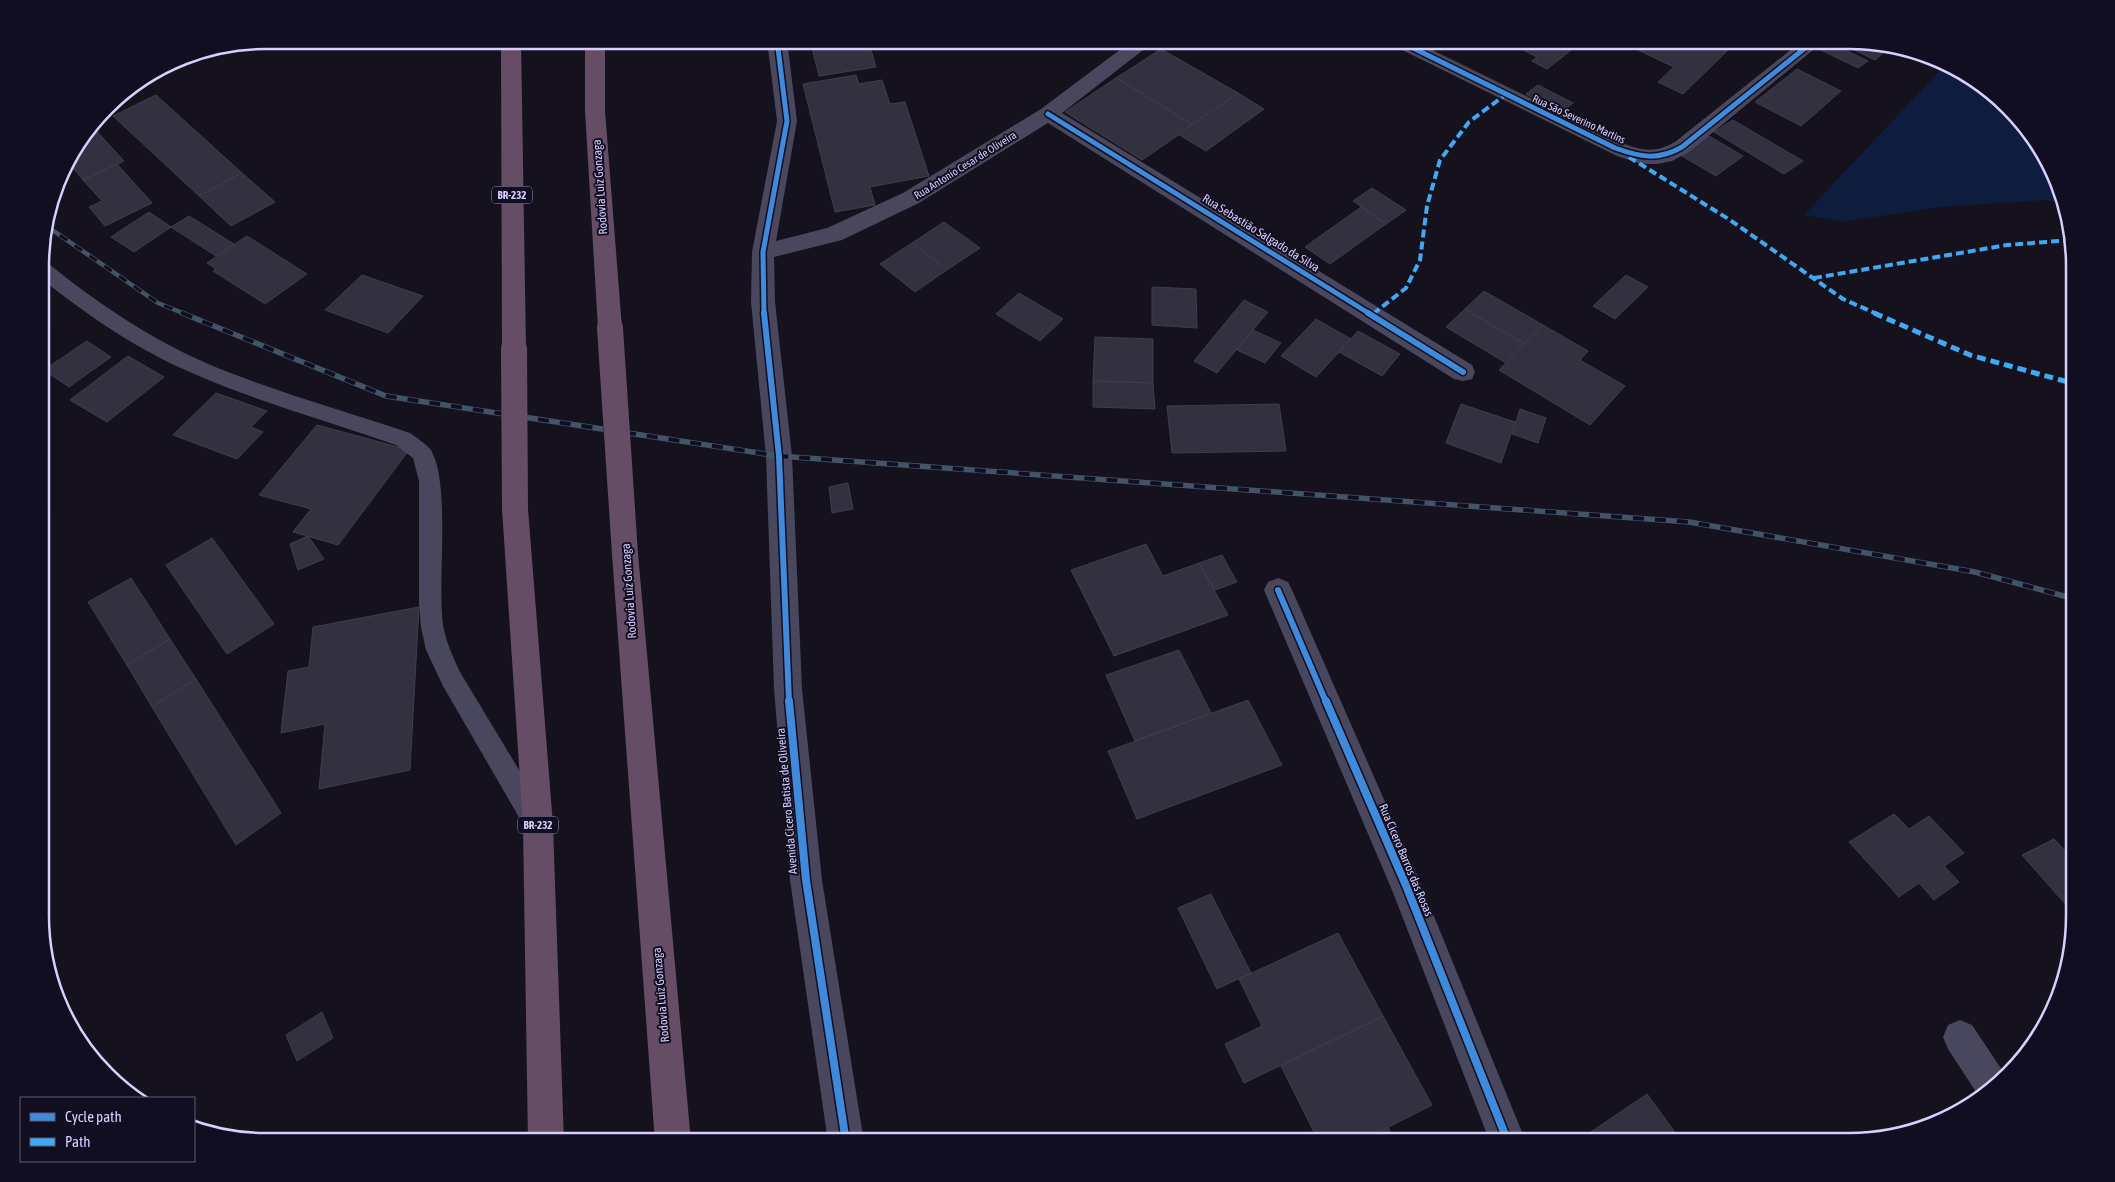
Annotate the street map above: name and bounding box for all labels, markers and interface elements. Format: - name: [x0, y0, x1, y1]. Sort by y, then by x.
- street label: Rua São Severino Martins: [1531, 92, 1627, 146]
- street label: Rua Antonio Cesar de Oliveira: [912, 129, 1018, 201]
- street label: Rodovia Luiz Gonzaga: [590, 139, 610, 235]
- road number: BR-232: [492, 186, 532, 204]
- street label: Rua Sebastião Salgado da Silva: [1200, 191, 1322, 275]
- street label: Rodovia Luiz Gonzaga: [619, 543, 639, 639]
- street label: Avenida Cicero Batista de Oliveira: [774, 727, 800, 875]
- street label: Rua Cicero Barros das Rosas: [1376, 802, 1436, 918]
- road number: BR-232: [518, 816, 558, 834]
- street label: Rodovia Luiz Gonzaga: [650, 947, 672, 1043]
- legend: [20, 1097, 195, 1162]
- text: Cycle path: [65, 1108, 122, 1125]
- text: Path: [65, 1133, 91, 1150]

